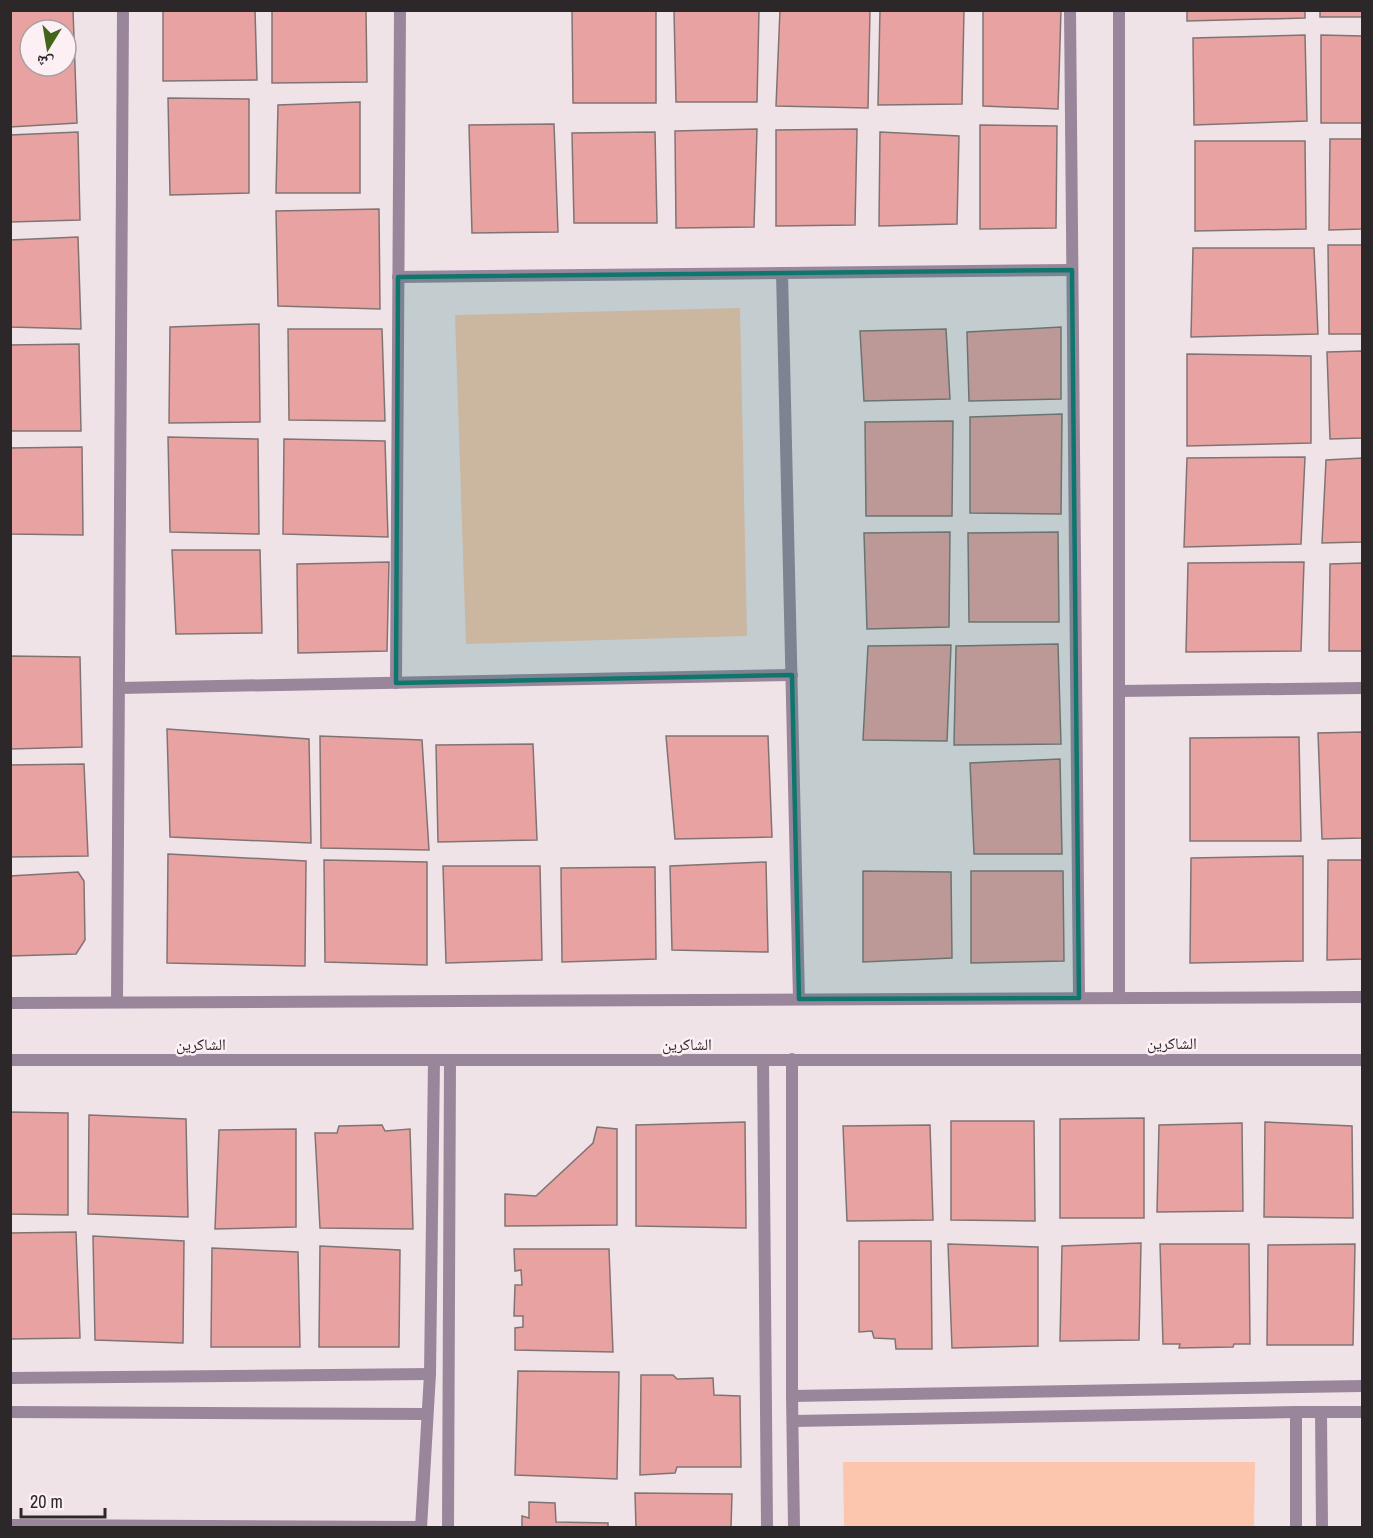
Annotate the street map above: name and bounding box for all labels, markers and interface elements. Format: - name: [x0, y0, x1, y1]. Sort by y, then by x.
- north arrow: [18, 18, 78, 78]
- text: ش: [35, 50, 56, 75]
- street label: الشاكرين: [1147, 1032, 1197, 1054]
- street label: الشاكرين: [176, 1033, 226, 1055]
- street label: الشاكرين: [662, 1033, 712, 1055]
- scale bar: [21, 1481, 105, 1519]
- text: 20 m: [30, 1489, 63, 1514]

